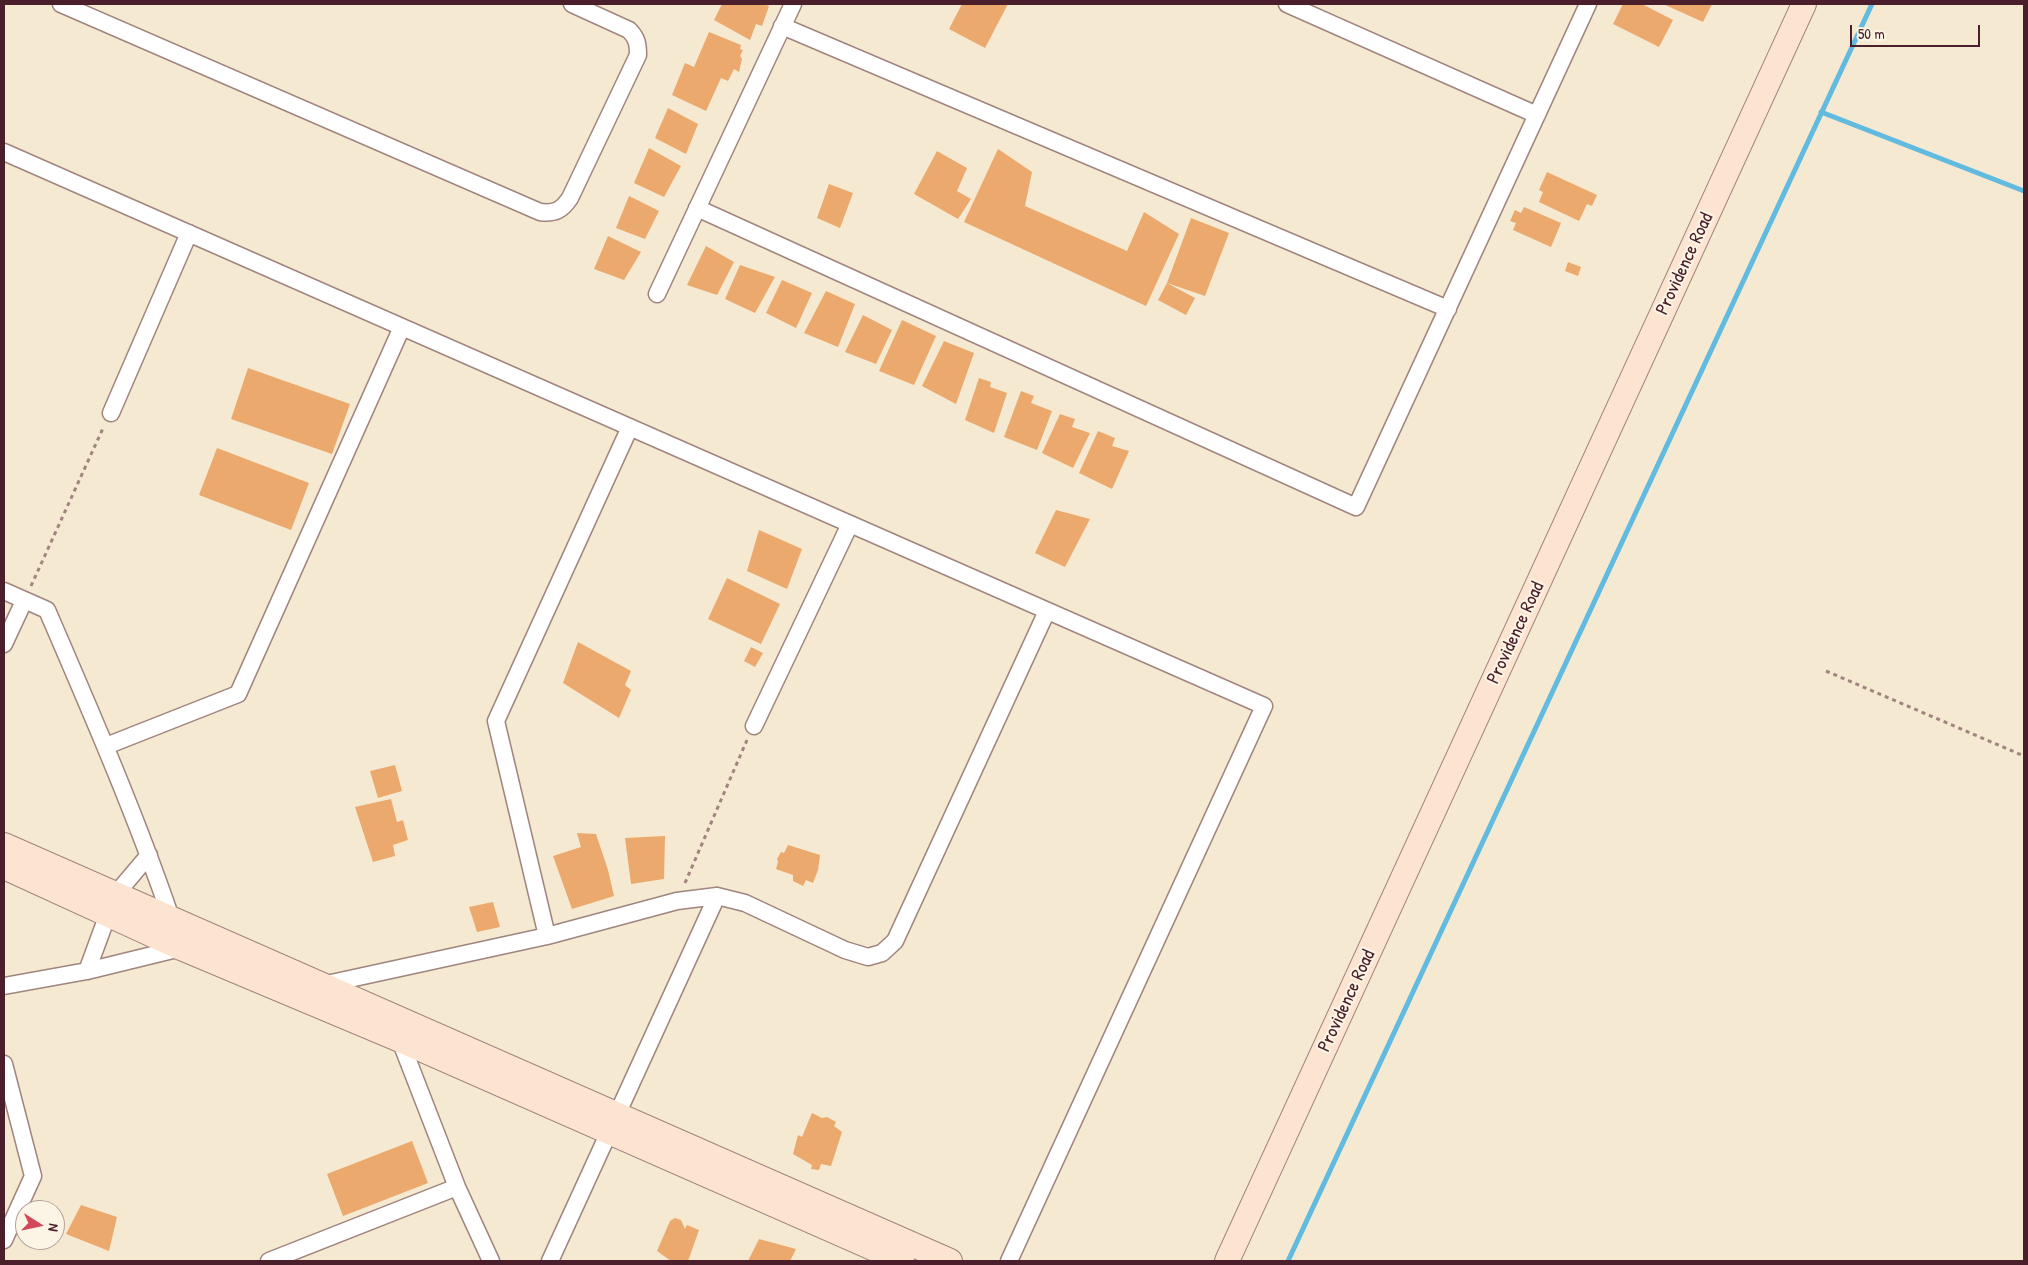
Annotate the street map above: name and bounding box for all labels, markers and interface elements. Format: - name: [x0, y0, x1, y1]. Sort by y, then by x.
- scale bar: [1853, 15, 1983, 47]
- text: 50 m: [1858, 23, 1885, 44]
- street label: Providence Road: [1651, 209, 1719, 319]
- street label: Providence Road: [1482, 578, 1550, 688]
- street label: Providence Road: [1313, 946, 1381, 1056]
- north arrow: [15, 1200, 65, 1250]
- text: N: [44, 1222, 64, 1233]

